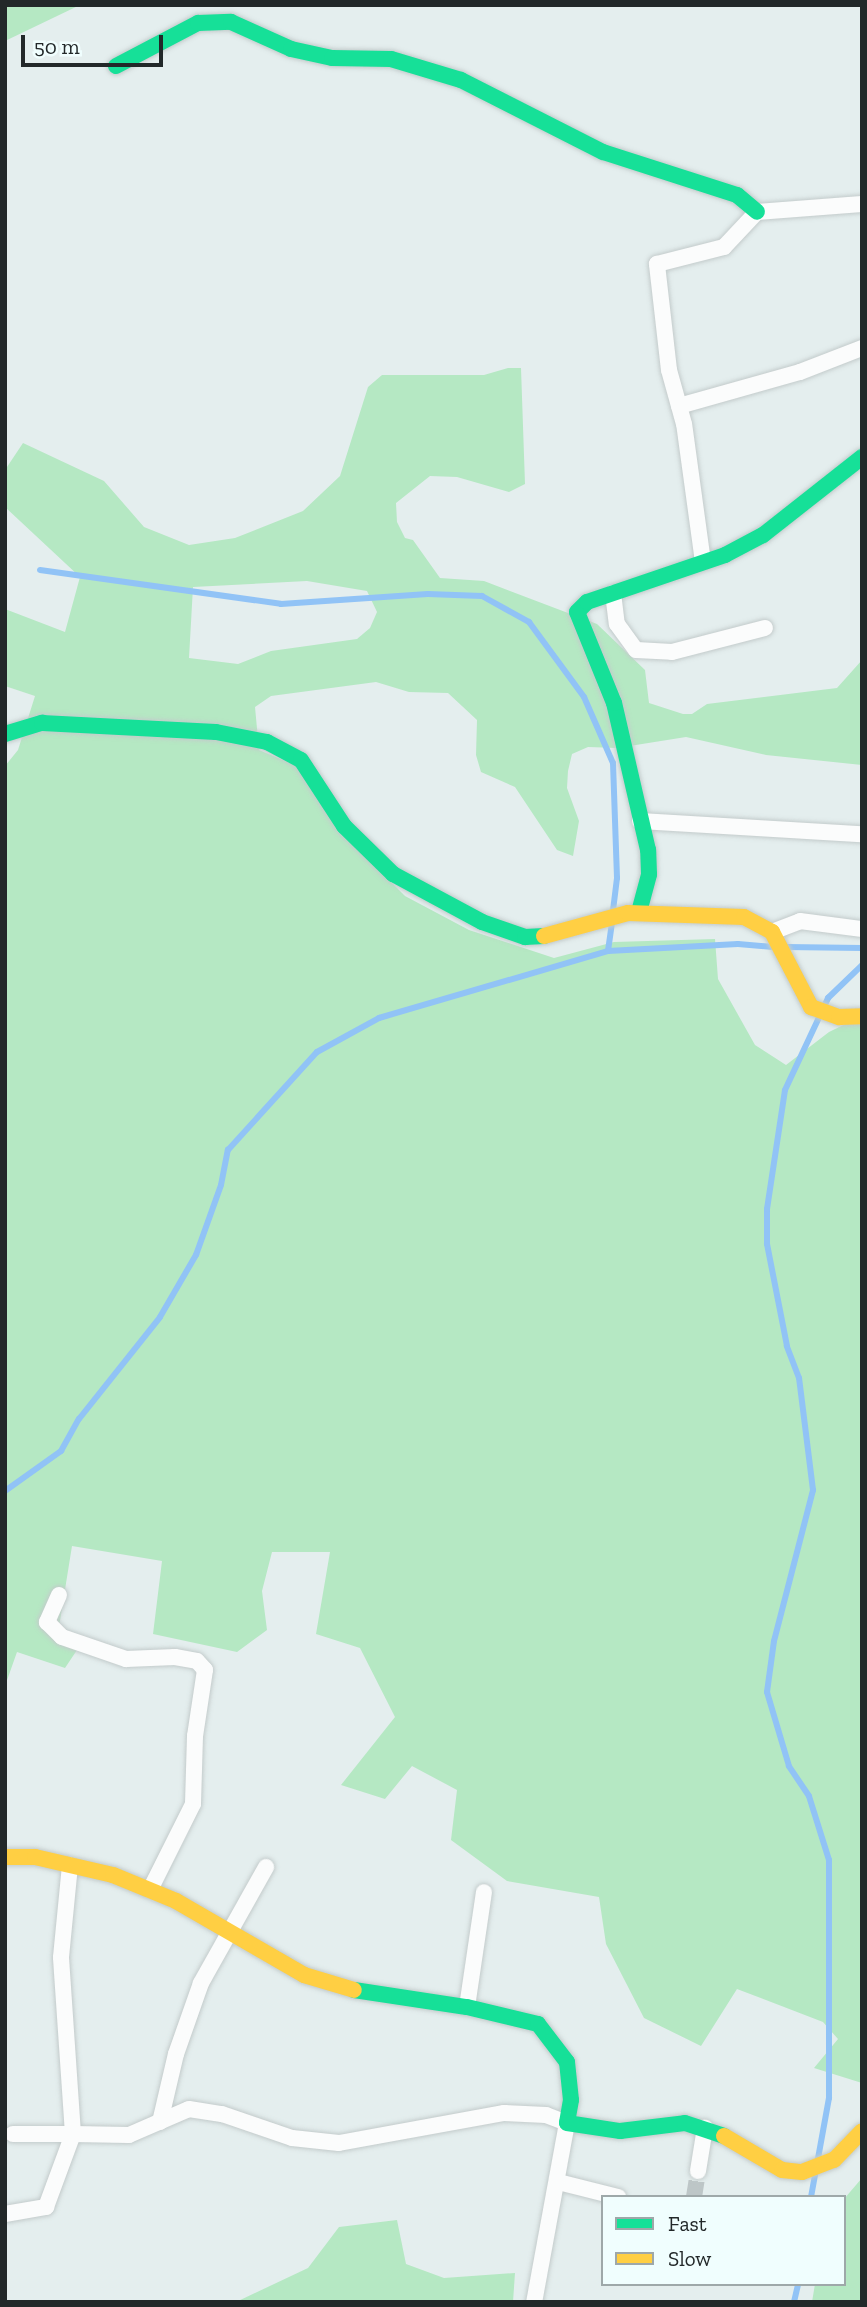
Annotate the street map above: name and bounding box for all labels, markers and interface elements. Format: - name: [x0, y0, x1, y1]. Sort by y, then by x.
- scale bar: [24, 21, 166, 65]
- text: 50 m: [34, 34, 80, 59]
- legend: [601, 2195, 846, 2286]
- text: Fast: [668, 2211, 707, 2236]
- text: Slow: [668, 2246, 711, 2271]

